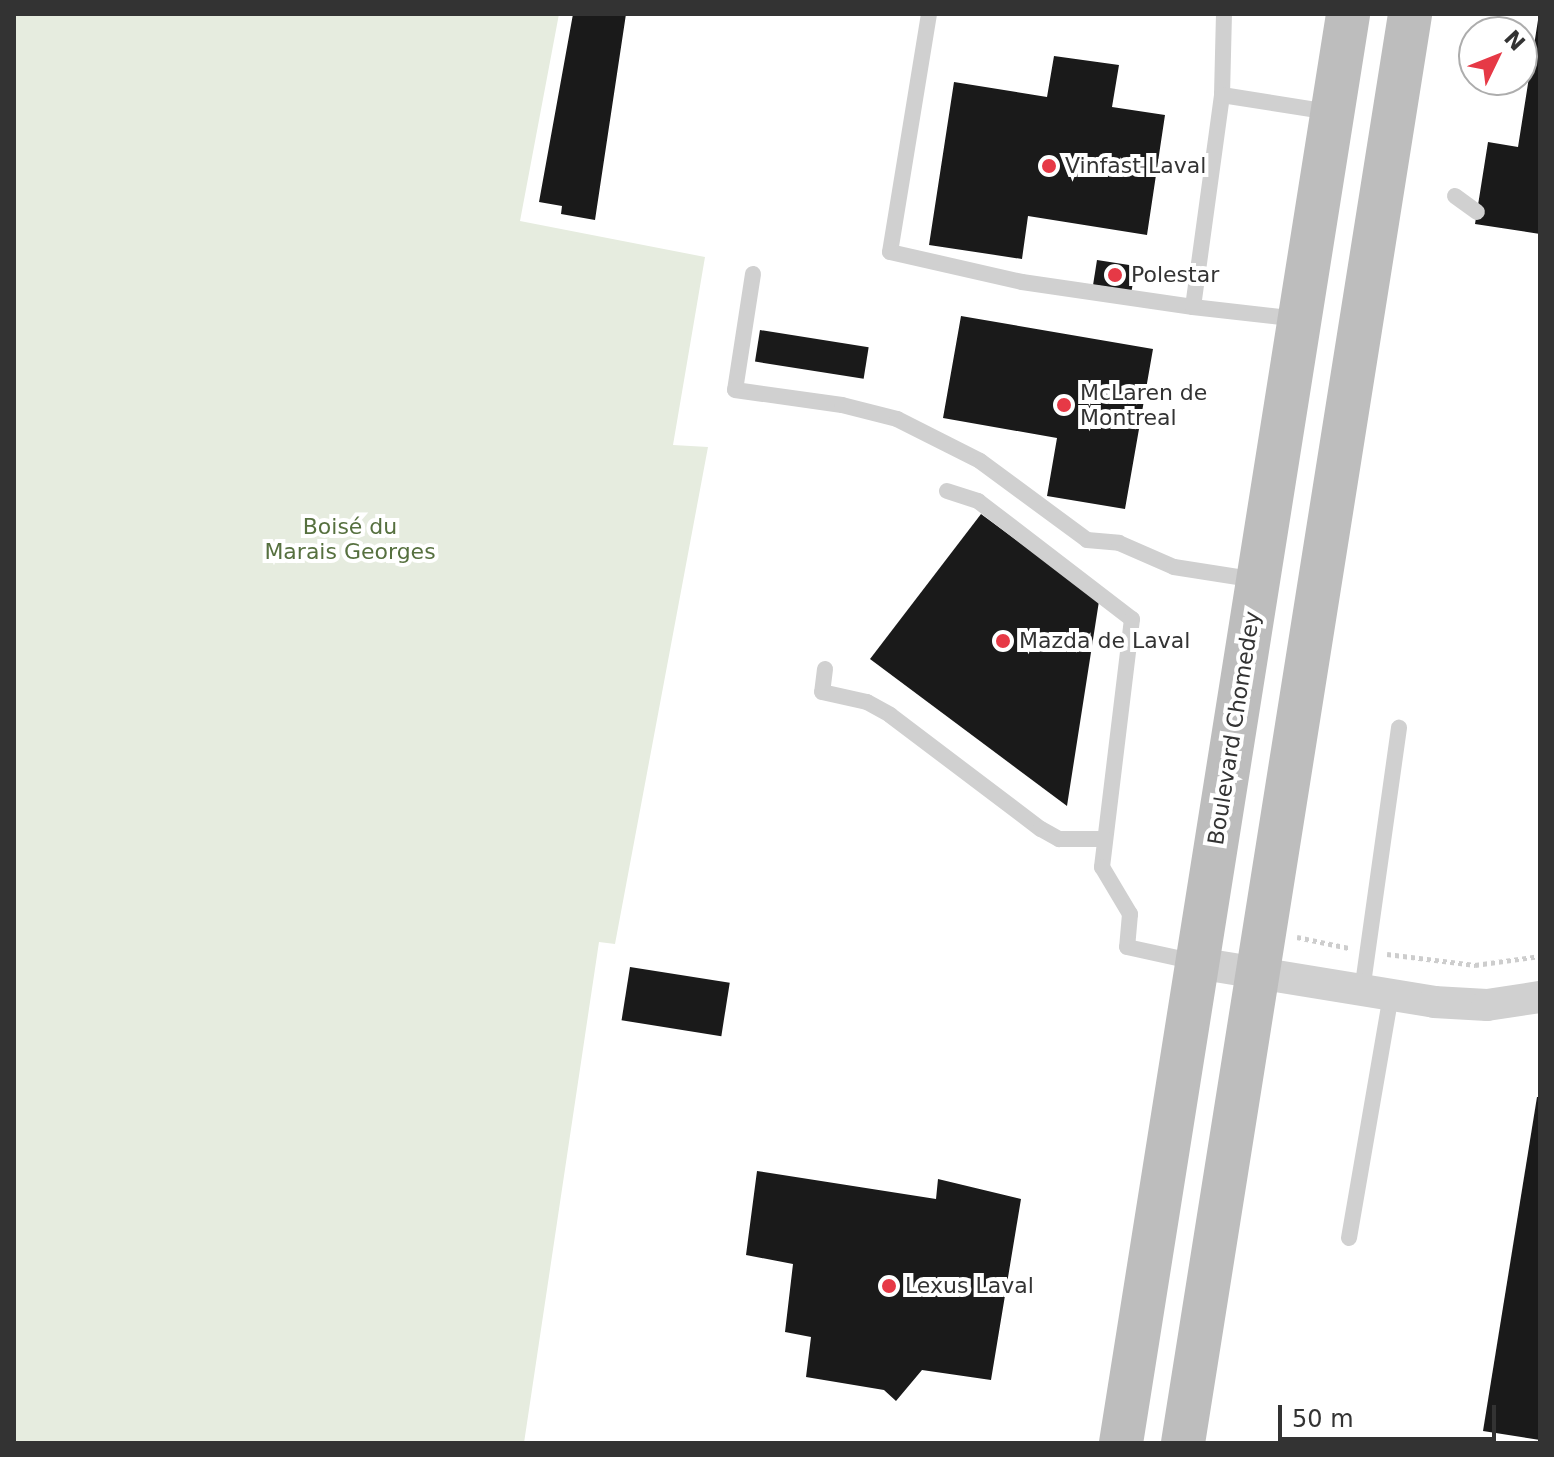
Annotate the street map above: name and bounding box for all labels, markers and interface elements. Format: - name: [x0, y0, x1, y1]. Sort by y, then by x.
- north arrow: [1458, 16, 1538, 96]
- text: N: [1499, 25, 1530, 56]
- place label: Vinfast Laval: [1065, 153, 1206, 179]
- marker: Vinfast Laval: [1040, 157, 1058, 175]
- place label: Polestar: [1131, 262, 1219, 288]
- marker: Polestar: [1106, 266, 1124, 284]
- place label: McLaren de Montreal: [1080, 379, 1207, 430]
- marker: McLaren de Montreal: [1055, 396, 1073, 414]
- park label: Boisé du Marais Georges: [264, 513, 436, 564]
- street label: Boulevard Chomedey: [1202, 609, 1266, 847]
- place label: Mazda de Laval: [1019, 628, 1190, 654]
- marker: Mazda de Laval: [994, 632, 1012, 650]
- place label: Lexus Laval: [905, 1273, 1034, 1299]
- marker: Lexus Laval: [880, 1277, 898, 1295]
- scale bar: [1282, 1389, 1500, 1439]
- text: 50 m: [1292, 1405, 1354, 1433]

